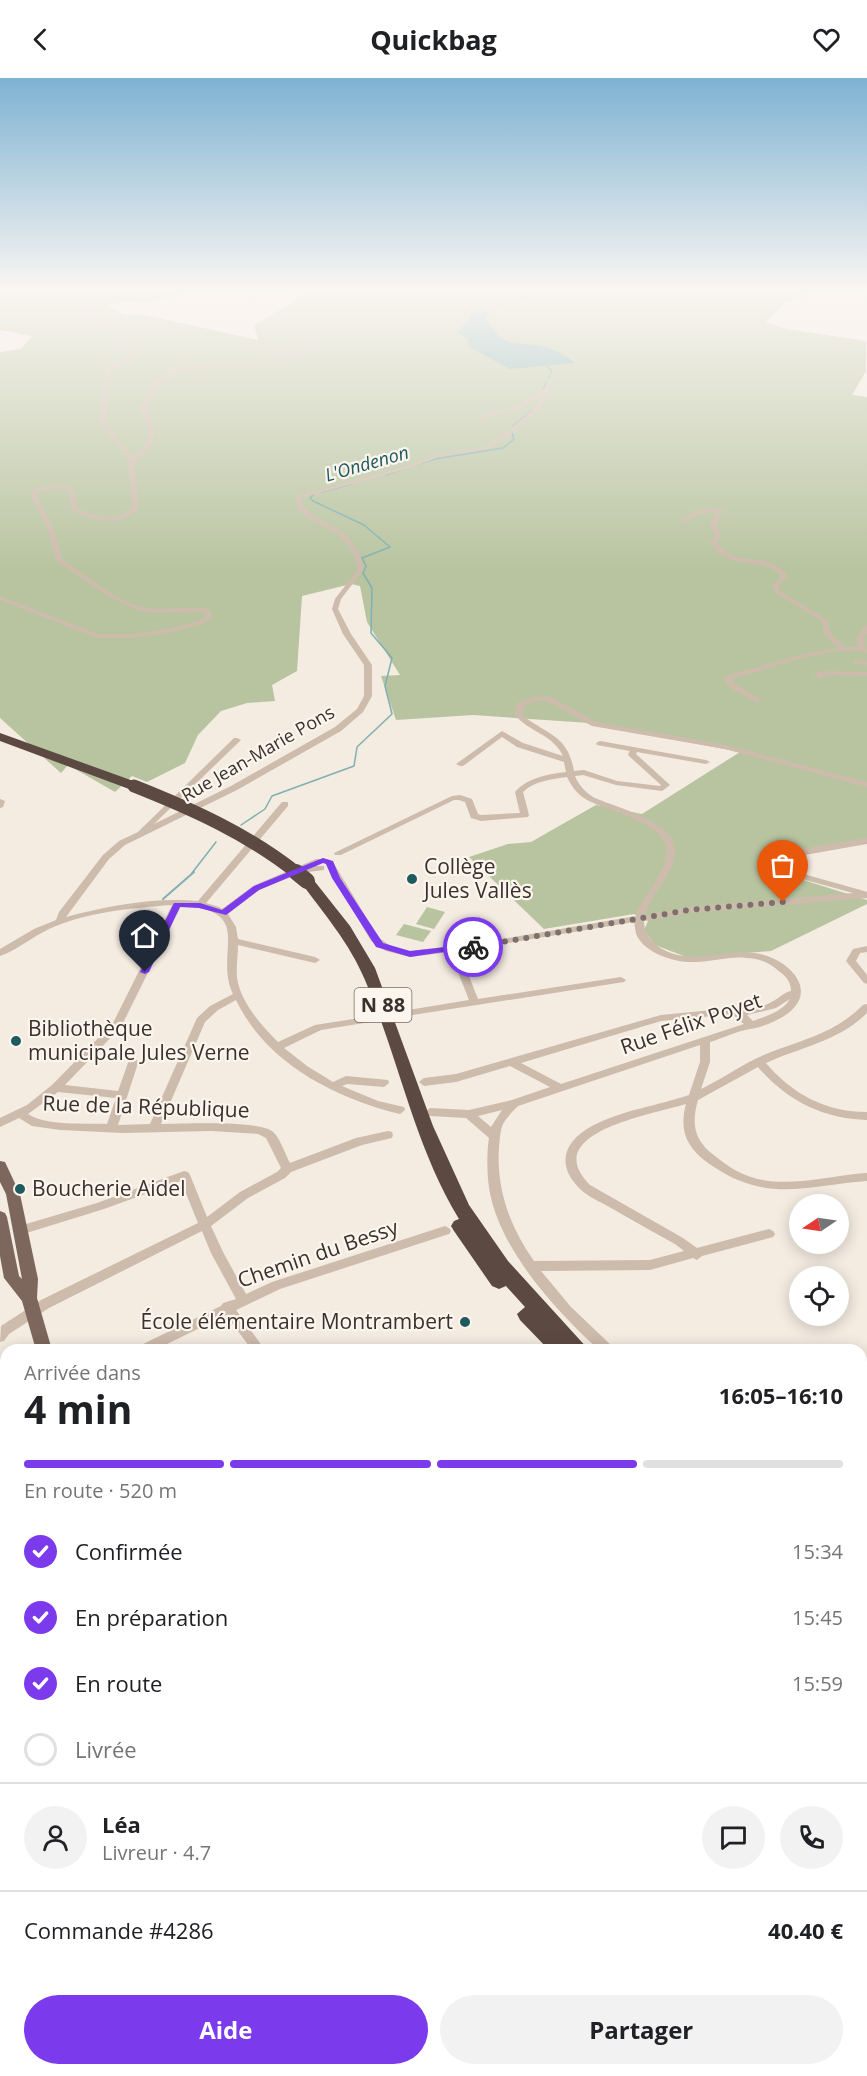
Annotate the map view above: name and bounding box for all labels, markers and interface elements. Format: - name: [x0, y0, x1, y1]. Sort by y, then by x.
- text: Quickbag: [370, 21, 497, 58]
- icon: back: [24, 23, 57, 56]
- icon: heart: [810, 23, 843, 56]
- water label: L'Ondenon: [322, 440, 411, 486]
- street label: Rue Jean-Marie Pons: [177, 700, 338, 807]
- pin: [757, 840, 808, 902]
- icon: bag: [766, 849, 799, 882]
- place label: Collège Jules Vallès: [422, 852, 532, 904]
- marker: Collège Jules Vallès: [405, 872, 419, 886]
- pin: [119, 910, 170, 972]
- courier: [443, 917, 503, 977]
- icon: home: [128, 919, 161, 952]
- icon: bike: [457, 931, 490, 964]
- street label: Rue Félix Poyet: [616, 986, 765, 1060]
- road number: N 88: [354, 988, 412, 1022]
- place label: Bibliothèque municipale Jules Verne: [28, 1014, 250, 1066]
- marker: Bibliothèque municipale Jules Verne: [9, 1034, 23, 1048]
- street label: Rue de la République: [42, 1088, 250, 1124]
- place label: Boucherie Aidel: [32, 1174, 185, 1202]
- marker: Boucherie Aidel: [13, 1182, 27, 1196]
- north arrow: [789, 1194, 849, 1254]
- map controls: [789, 1194, 849, 1326]
- street label: Chemin du Bessy: [234, 1212, 402, 1294]
- button: locate: [789, 1266, 849, 1326]
- place label: École élémentaire Montrambert: [141, 1307, 453, 1335]
- marker: École élémentaire Montrambert: [458, 1315, 472, 1329]
- text: Arrivée dans: [24, 1359, 141, 1386]
- text: 16:05–16:10: [719, 1380, 843, 1410]
- text: 4 min: [24, 1382, 132, 1435]
- text: En route · 520 m: [24, 1477, 177, 1504]
- icon: check: [24, 1535, 57, 1568]
- text: Confirmée: [75, 1536, 183, 1566]
- text: 15:34: [792, 1538, 843, 1565]
- icon: check: [24, 1601, 57, 1634]
- text: En préparation: [75, 1602, 228, 1632]
- text: 15:45: [792, 1604, 843, 1631]
- icon: check: [24, 1667, 57, 1700]
- text: En route: [75, 1668, 162, 1698]
- text: 15:59: [792, 1670, 843, 1697]
- text: Livrée: [75, 1734, 137, 1764]
- button: person: [24, 1806, 87, 1869]
- button: chat: [702, 1806, 765, 1869]
- button: phone: [780, 1806, 843, 1869]
- text: Léa: [102, 1809, 141, 1839]
- text: Livreur · 4.7: [102, 1839, 211, 1866]
- text: Commande #4286: [24, 1915, 214, 1945]
- text: 40.40 €: [768, 1915, 843, 1945]
- button: Aide: [24, 1995, 428, 2064]
- button: Partager: [440, 1995, 843, 2064]

